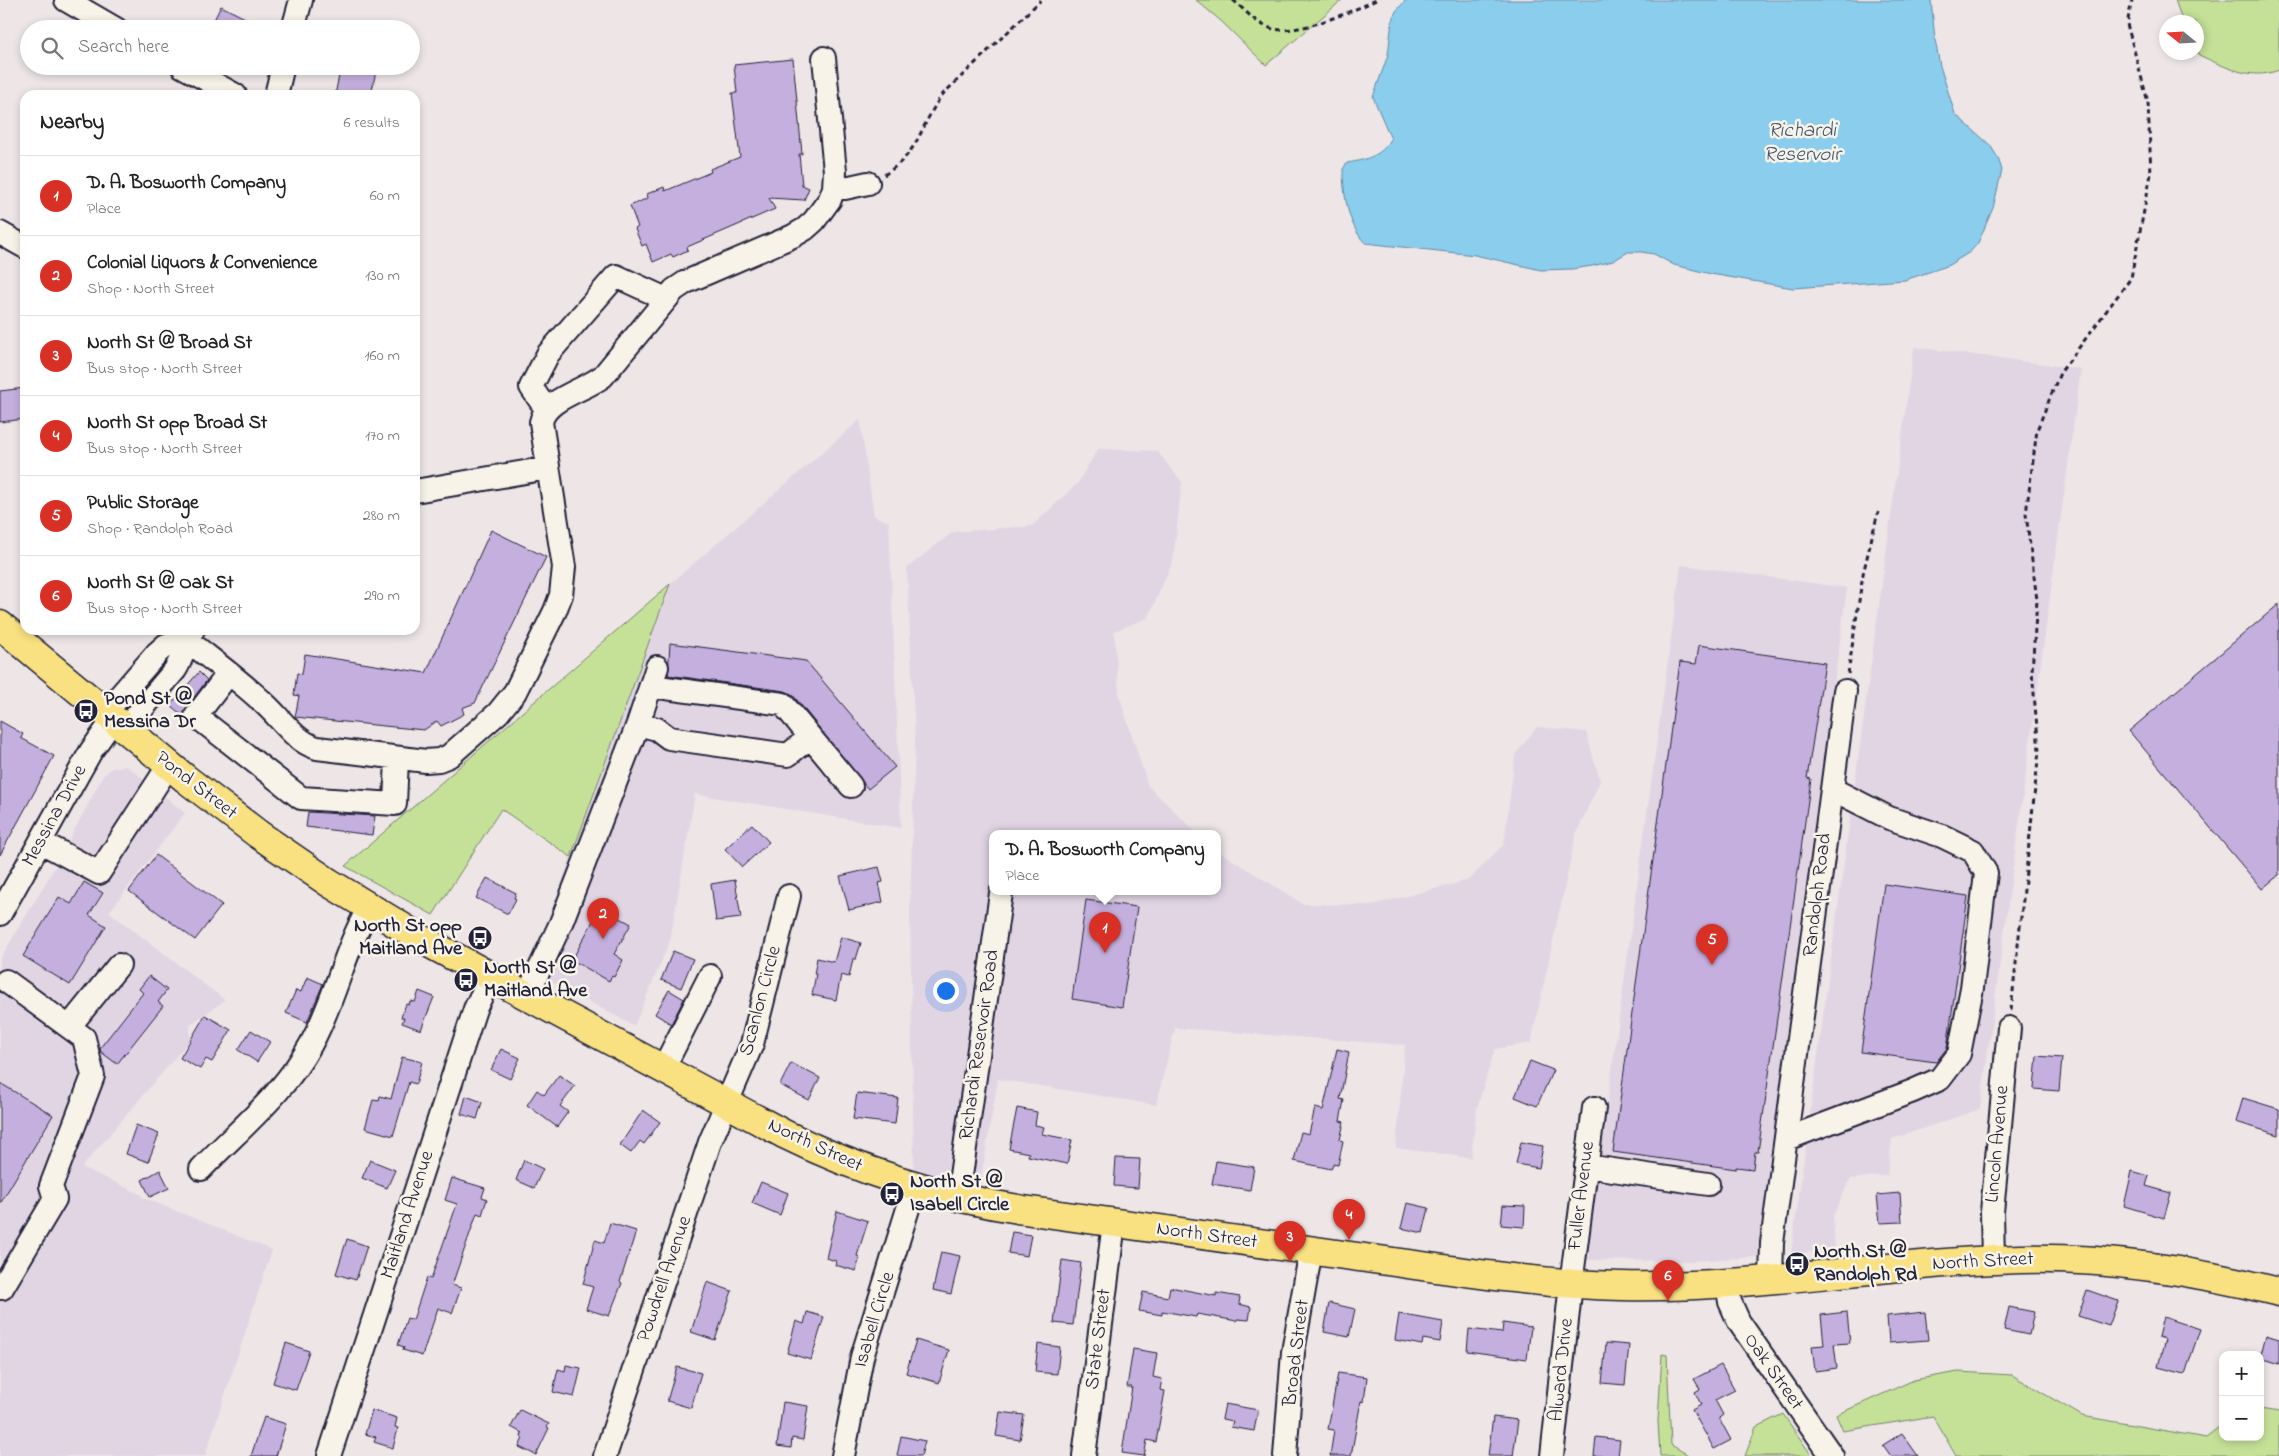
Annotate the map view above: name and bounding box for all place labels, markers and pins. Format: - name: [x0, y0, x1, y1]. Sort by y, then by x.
- place label: Pond St @ Messina Dr: [104, 685, 196, 737]
- bus stop icon: Pond St @ Messina Dr: [73, 698, 99, 724]
- pin: 2: [587, 898, 619, 939]
- place label: North St opp Maitland Ave: [354, 912, 463, 964]
- pin: 1: [1089, 912, 1121, 953]
- pin: 5: [1696, 924, 1728, 965]
- bus stop icon: North St opp Maitland Ave: [467, 925, 493, 951]
- place label: North St @ Maitland Ave: [484, 954, 588, 1006]
- bus stop icon: North St @ Maitland Ave: [453, 967, 479, 993]
- place label: North St @ Isabell Circle: [910, 1168, 1010, 1220]
- bus stop icon: North St @ Isabell Circle: [879, 1181, 905, 1207]
- pin: 4: [1333, 1199, 1365, 1240]
- pin: 3: [1274, 1221, 1306, 1262]
- place label: North St @ Randolph Rd: [1814, 1238, 1918, 1290]
- bus stop icon: North St @ Randolph Rd: [1784, 1251, 1810, 1277]
- pin: 6: [1652, 1260, 1684, 1301]

